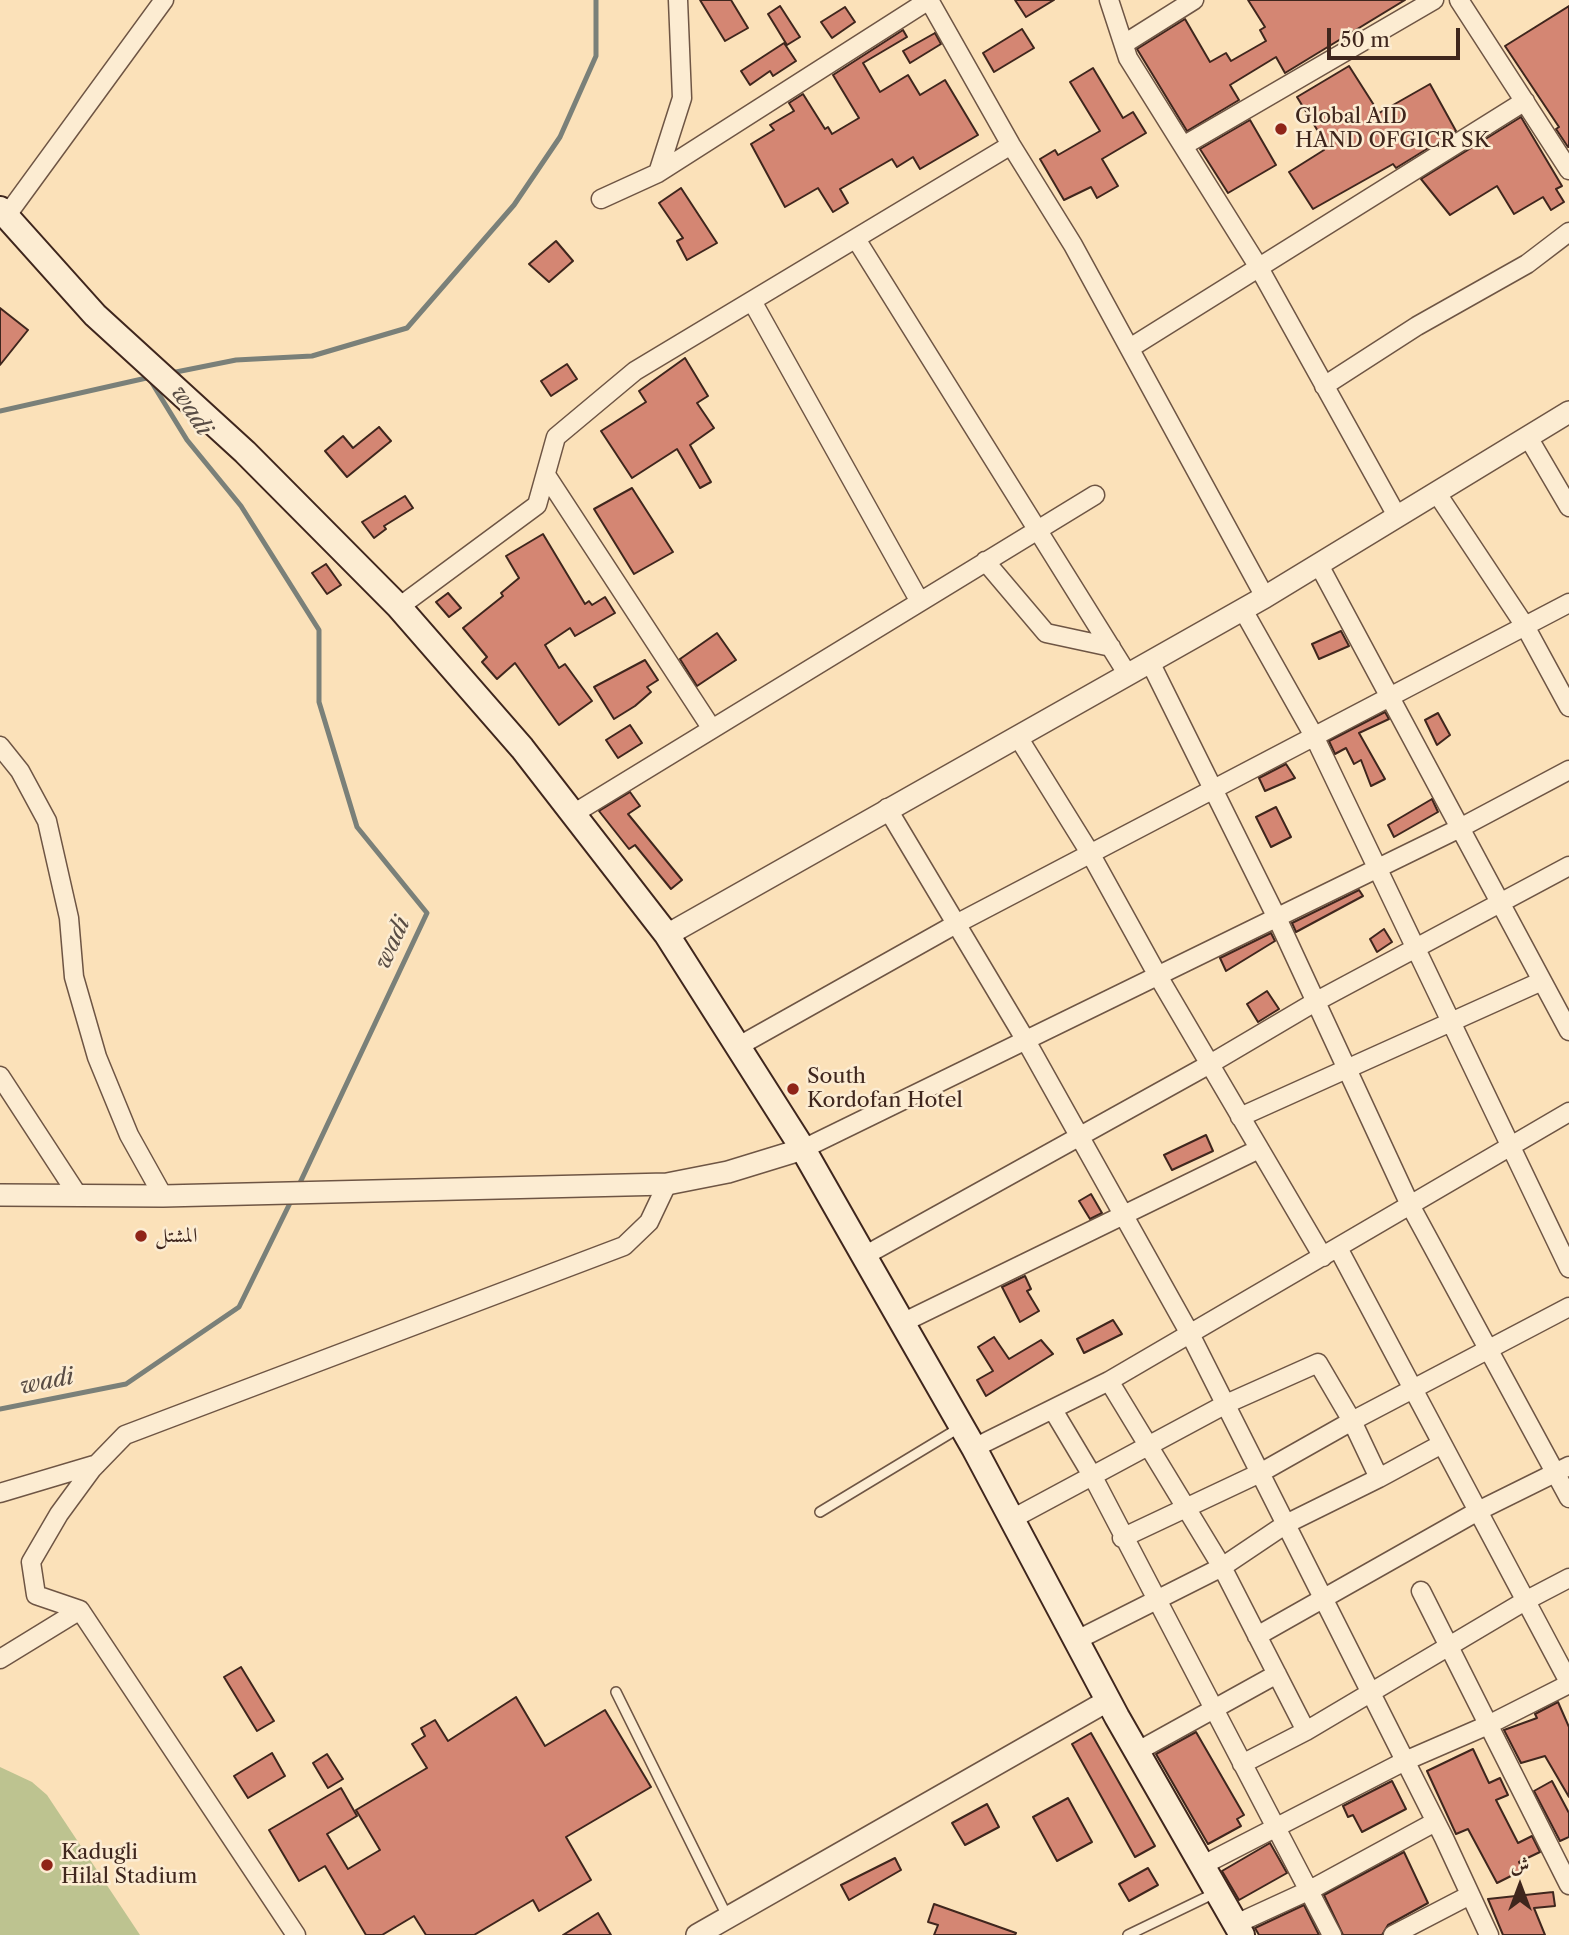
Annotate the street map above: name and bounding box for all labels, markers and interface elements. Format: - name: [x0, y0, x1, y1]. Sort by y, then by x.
- scale bar: [1331, 14, 1464, 58]
- text: 50 m: [1340, 27, 1390, 52]
- place label: Global AID HAND OFGICR SK: [1295, 104, 1490, 154]
- marker: Global AID HAND OFGICR SK: [1273, 121, 1289, 137]
- water label: wadi: [165, 381, 217, 441]
- water label: wadi: [369, 913, 417, 973]
- place label: South Kordofan Hotel: [807, 1064, 963, 1114]
- marker: South Kordofan Hotel: [785, 1081, 801, 1097]
- place label: المشتل: [155, 1223, 198, 1249]
- marker: المشتل: [133, 1228, 149, 1244]
- water label: wadi: [18, 1363, 76, 1401]
- place label: Kadugli Hilal Stadium: [61, 1840, 197, 1890]
- north arrow: [1485, 1851, 1555, 1921]
- text: ش: [1511, 1853, 1529, 1876]
- marker: Kadugli Hilal Stadium: [39, 1857, 55, 1873]

